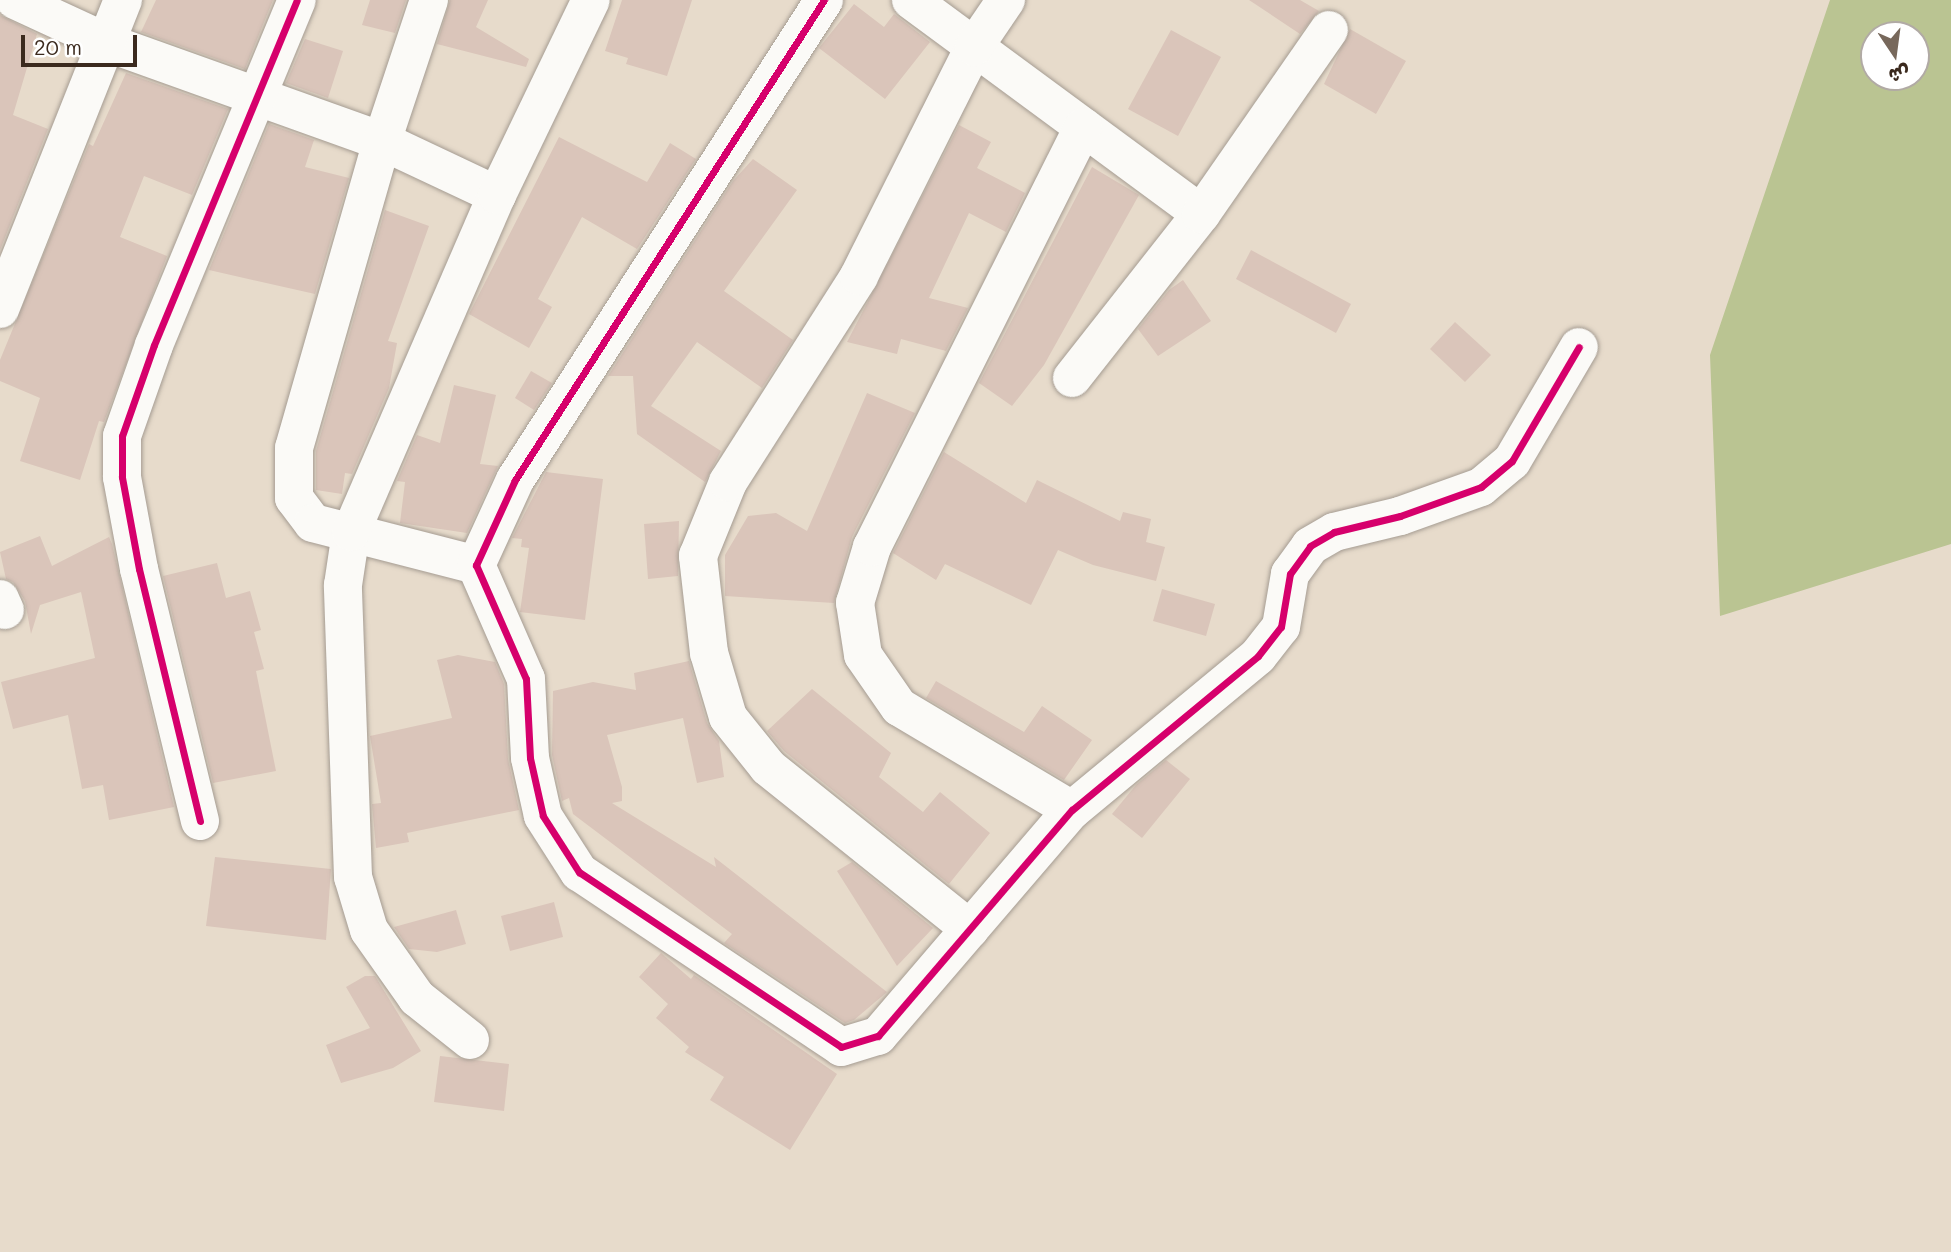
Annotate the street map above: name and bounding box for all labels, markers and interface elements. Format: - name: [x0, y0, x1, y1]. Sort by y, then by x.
- scale bar: [24, 21, 140, 65]
- north arrow: [1860, 21, 1930, 91]
- text: 20 m: [34, 33, 82, 60]
- text: ش: [1886, 60, 1912, 90]

